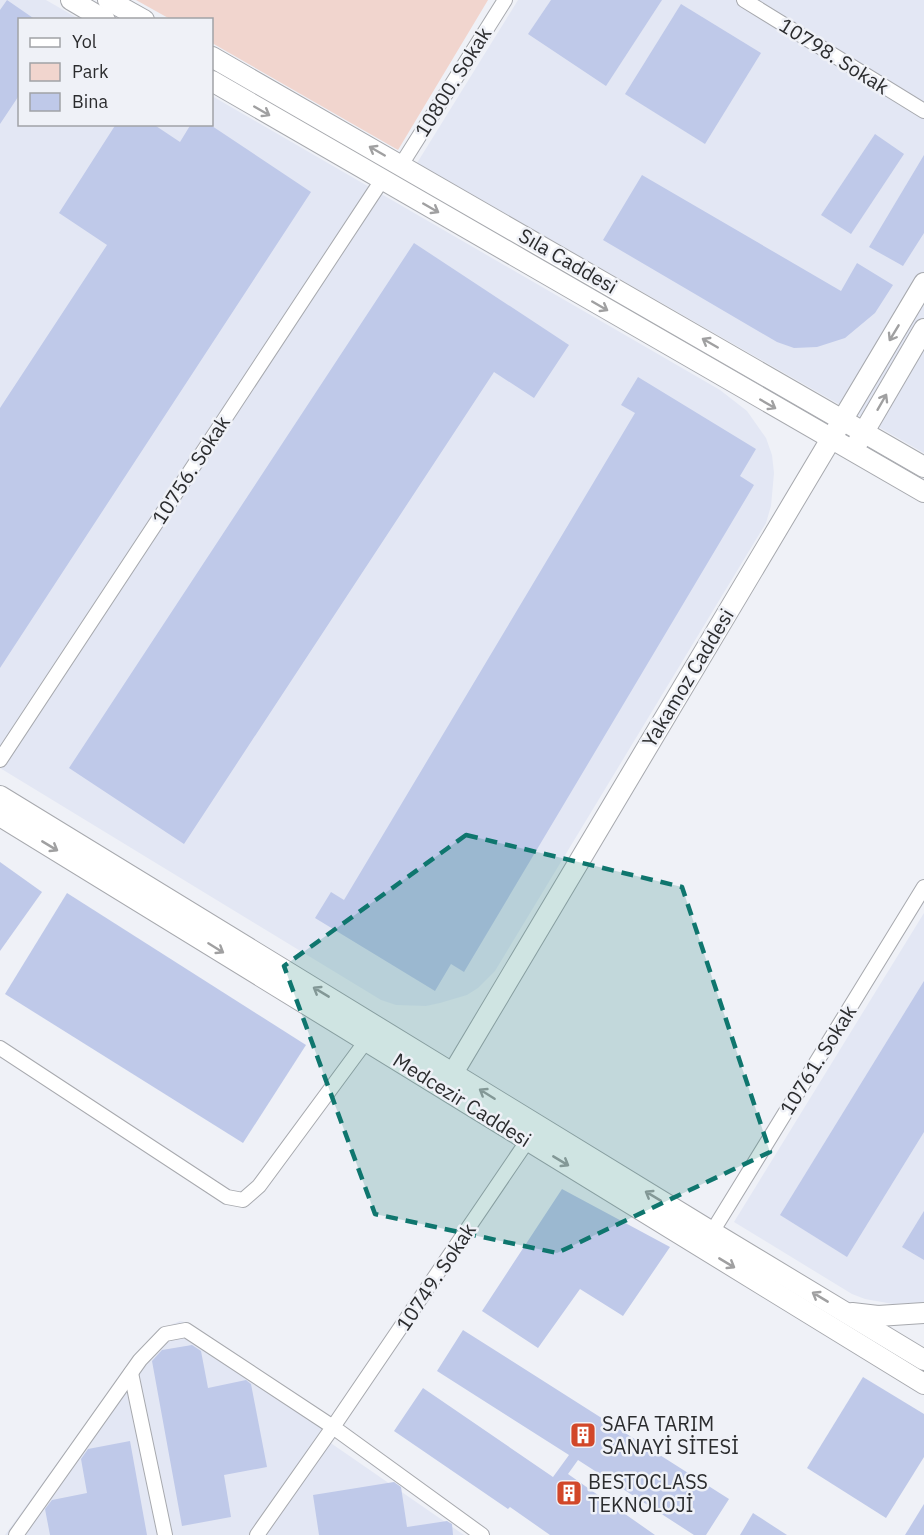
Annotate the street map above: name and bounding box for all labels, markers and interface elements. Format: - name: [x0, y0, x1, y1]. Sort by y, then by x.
- street label: 10798. Sokak: [774, 11, 895, 100]
- legend: [18, 18, 213, 126]
- street label: 10800. Sokak: [408, 21, 497, 142]
- text: Yol: [72, 30, 97, 53]
- text: Park: [72, 60, 109, 83]
- text: Bina: [72, 90, 108, 113]
- one-way arrow: [253, 105, 270, 117]
- one-way arrow: [369, 145, 386, 157]
- one-way arrow: [422, 203, 439, 215]
- street label: Sıla Caddesi: [514, 222, 622, 300]
- one-way arrow: [591, 300, 608, 312]
- one-way arrow: [888, 324, 900, 341]
- one-way arrow: [702, 336, 719, 348]
- one-way arrow: [876, 393, 888, 410]
- one-way arrow: [759, 398, 776, 410]
- street label: 10756. Sokak: [145, 410, 236, 529]
- street label: Yakamoz Caddesi: [636, 603, 740, 752]
- one-way arrow: [41, 841, 58, 853]
- one-way arrow: [207, 942, 224, 954]
- one-way arrow: [313, 985, 330, 997]
- street label: 10761. Sokak: [773, 999, 862, 1120]
- street label: Medcezir Caddesi: [388, 1046, 536, 1153]
- one-way arrow: [479, 1087, 496, 1099]
- one-way arrow: [552, 1156, 569, 1168]
- one-way arrow: [645, 1190, 662, 1202]
- street label: 10749. Sokak: [390, 1217, 482, 1336]
- one-way arrow: [718, 1258, 735, 1270]
- one-way arrow: [812, 1291, 829, 1303]
- place label: SAFA TARIM SANAYİ SİTESİ: [602, 1410, 739, 1460]
- building icon: SAFA TARIM SANAYİ SİTESİ: [568, 1420, 598, 1450]
- place label: BESTOCLASS TEKNOLOJİ: [588, 1468, 708, 1518]
- building icon: BESTOCLASS TEKNOLOJİ: [554, 1478, 584, 1508]

